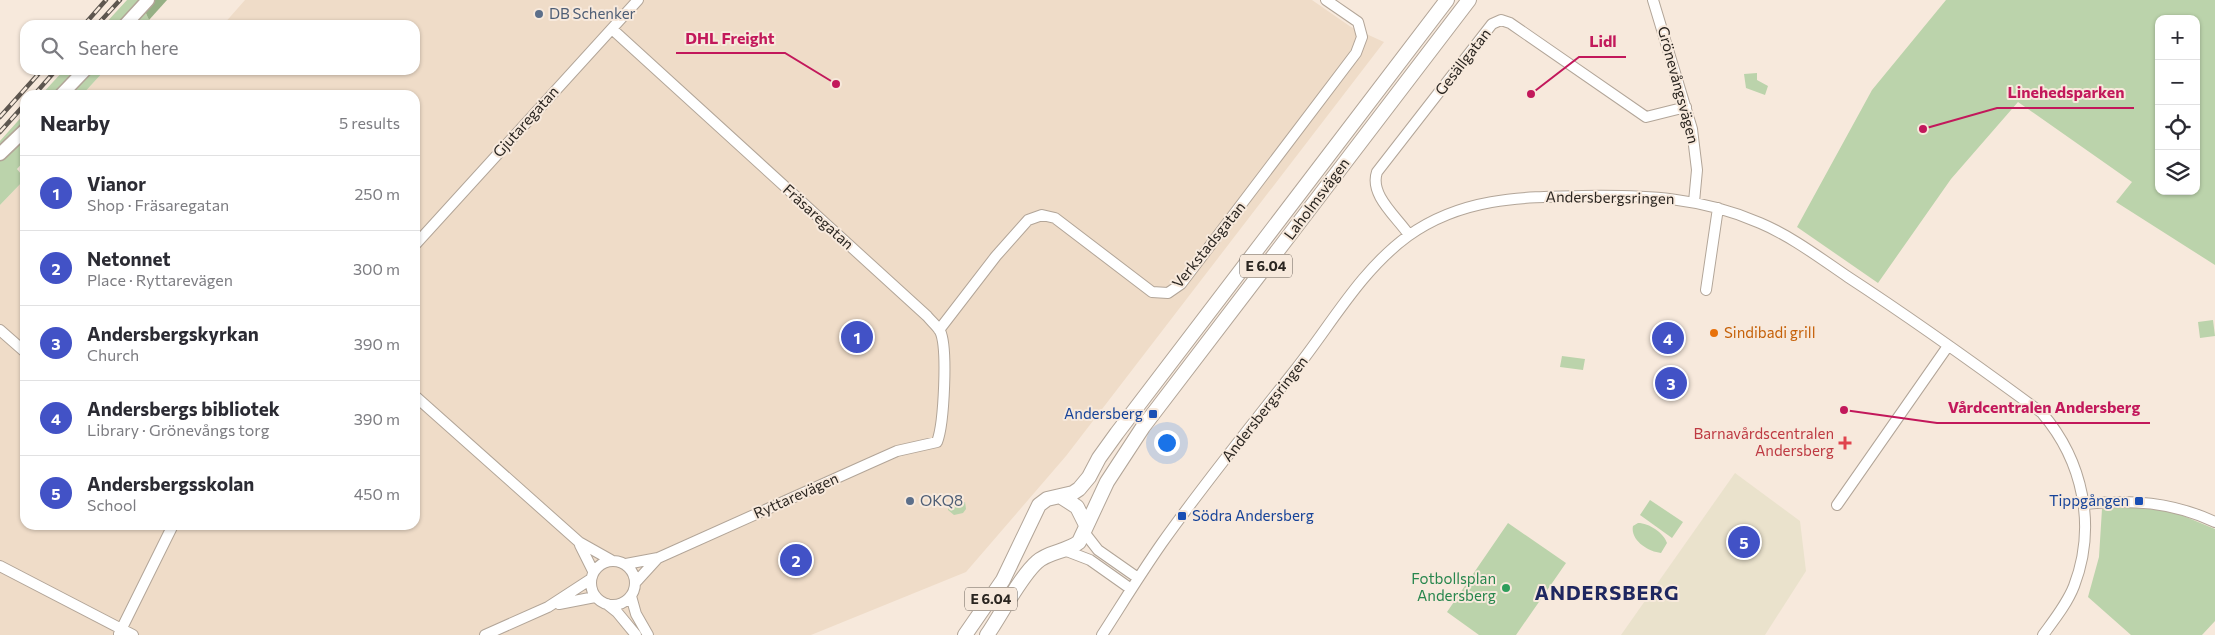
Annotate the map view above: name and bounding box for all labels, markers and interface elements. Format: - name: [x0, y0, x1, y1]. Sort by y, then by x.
- place label: DB Schenker: [549, 4, 636, 22]
- marker: DB Schenker: [533, 8, 545, 20]
- map controls: [2155, 15, 2200, 195]
- button: +: [2155, 15, 2200, 60]
- search box: [20, 20, 420, 75]
- callout: DHL Freight: [676, 22, 785, 53]
- street label: Gesällgatan: [1431, 24, 1494, 98]
- street label: Grönevångsvägen: [1655, 24, 1703, 145]
- callout: Lidl: [1579, 26, 1626, 57]
- text: DHL Freight: [685, 28, 775, 47]
- text: Lidl: [1589, 31, 1617, 50]
- icon: search: [38, 34, 66, 62]
- text: Search here: [78, 36, 178, 59]
- button: −: [2155, 60, 2200, 105]
- callout: Linehedsparken: [1997, 77, 2134, 108]
- street label: Gjutaregatan: [489, 82, 562, 161]
- text: Linehedsparken: [2008, 82, 2124, 101]
- button: locate: [2155, 105, 2200, 150]
- text: Nearby: [40, 110, 110, 135]
- text: 5 results: [339, 113, 400, 132]
- button: layers: [2155, 150, 2200, 195]
- street label: Laholmsvägen: [1280, 154, 1353, 243]
- text: Vianor: [87, 172, 146, 195]
- street label: Fräsaregatan: [780, 180, 858, 253]
- text: 1: [52, 184, 60, 203]
- text: 250 m: [354, 184, 400, 203]
- street label: Andersbergsringen: [1545, 187, 1675, 207]
- text: Shop · Fräsaregatan: [87, 195, 229, 214]
- street label: Verkstadsgatan: [1168, 198, 1249, 291]
- text: Netonnet: [87, 247, 170, 270]
- road number: E 6.04: [1240, 255, 1292, 278]
- text: 2: [51, 259, 61, 278]
- text: 300 m: [353, 259, 400, 278]
- text: Place · Ryttarevägen: [87, 270, 233, 289]
- pin: 1: [841, 318, 873, 356]
- pin: 4: [1652, 319, 1684, 357]
- text: Andersbergskyrkan: [87, 322, 259, 345]
- place label: Sindibadi grill: [1724, 323, 1815, 341]
- marker: Sindibadi grill: [1708, 327, 1720, 339]
- text: 3: [51, 334, 61, 353]
- text: 390 m: [354, 334, 400, 353]
- text: Church: [87, 345, 139, 364]
- street label: Andersbergsringen: [1217, 352, 1311, 465]
- pin: 3: [1655, 364, 1687, 402]
- callout: Vårdcentralen Andersberg: [1937, 392, 2150, 423]
- text: Andersbergs bibliotek: [87, 397, 280, 420]
- text: Vårdcentralen Andersberg: [1948, 397, 2140, 416]
- place label: Andersberg: [1064, 404, 1143, 422]
- marker: Andersberg: [1147, 408, 1159, 420]
- text: 4: [51, 409, 61, 428]
- text: 390 m: [354, 409, 400, 428]
- text: Library · Grönevångs torg: [87, 420, 269, 439]
- place label: Barnavårdscentralen Andersberg: [1694, 424, 1834, 459]
- your location: [1154, 430, 1180, 456]
- marker: Barnavårdscentralen Andersberg: [1838, 436, 1852, 450]
- street label: Ryttarevägen: [750, 468, 841, 522]
- text: Andersbergsskolan: [87, 472, 254, 495]
- text: 5: [51, 484, 61, 503]
- text: 450 m: [354, 484, 400, 503]
- place label: OKQ8: [920, 491, 963, 509]
- place label: Tippgången: [2049, 491, 2129, 509]
- text: School: [87, 495, 137, 514]
- marker: OKQ8: [904, 495, 916, 507]
- marker: Tippgången: [2133, 495, 2145, 507]
- place label: Södra Andersberg: [1192, 506, 1314, 524]
- marker: Södra Andersberg: [1176, 510, 1188, 522]
- pin: 5: [1728, 523, 1760, 561]
- pin: 2: [780, 541, 812, 579]
- place label: Fotbollsplan Andersberg: [1411, 569, 1496, 604]
- district label: ANDERSBERG: [1535, 580, 1679, 604]
- marker: Fotbollsplan Andersberg: [1500, 582, 1512, 594]
- road number: E 6.04: [965, 588, 1017, 610]

